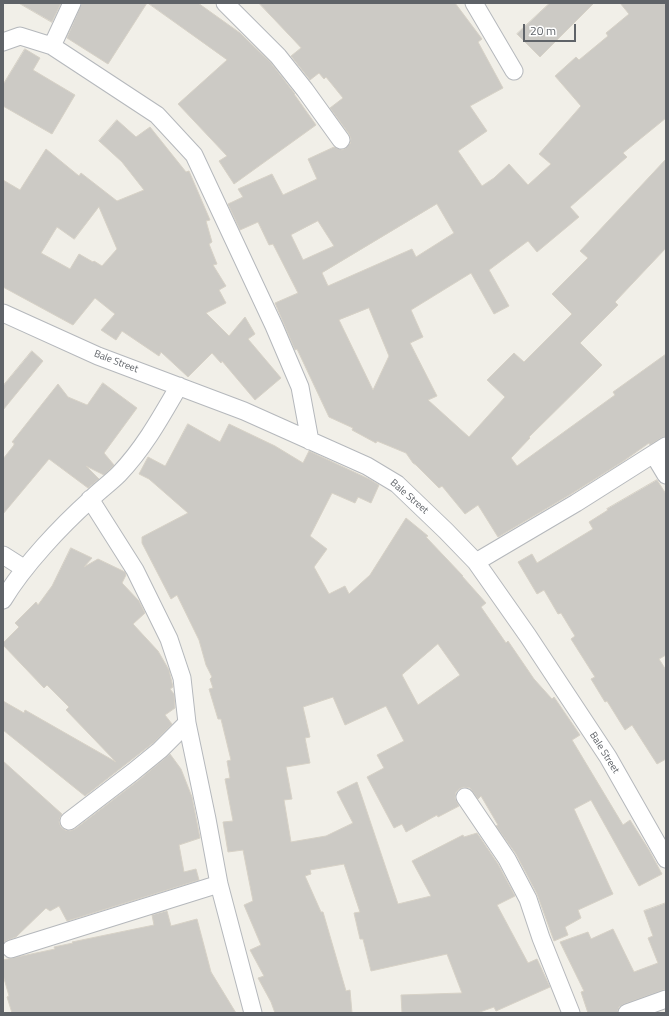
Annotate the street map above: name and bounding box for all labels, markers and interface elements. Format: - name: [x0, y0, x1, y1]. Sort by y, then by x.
- scale bar: [525, 16, 578, 42]
- text: 20 m: [530, 21, 556, 40]
- street label: Bale Street: [92, 348, 140, 376]
- street label: Bale Street: [388, 477, 430, 517]
- street label: Bale Street: [587, 730, 621, 776]

